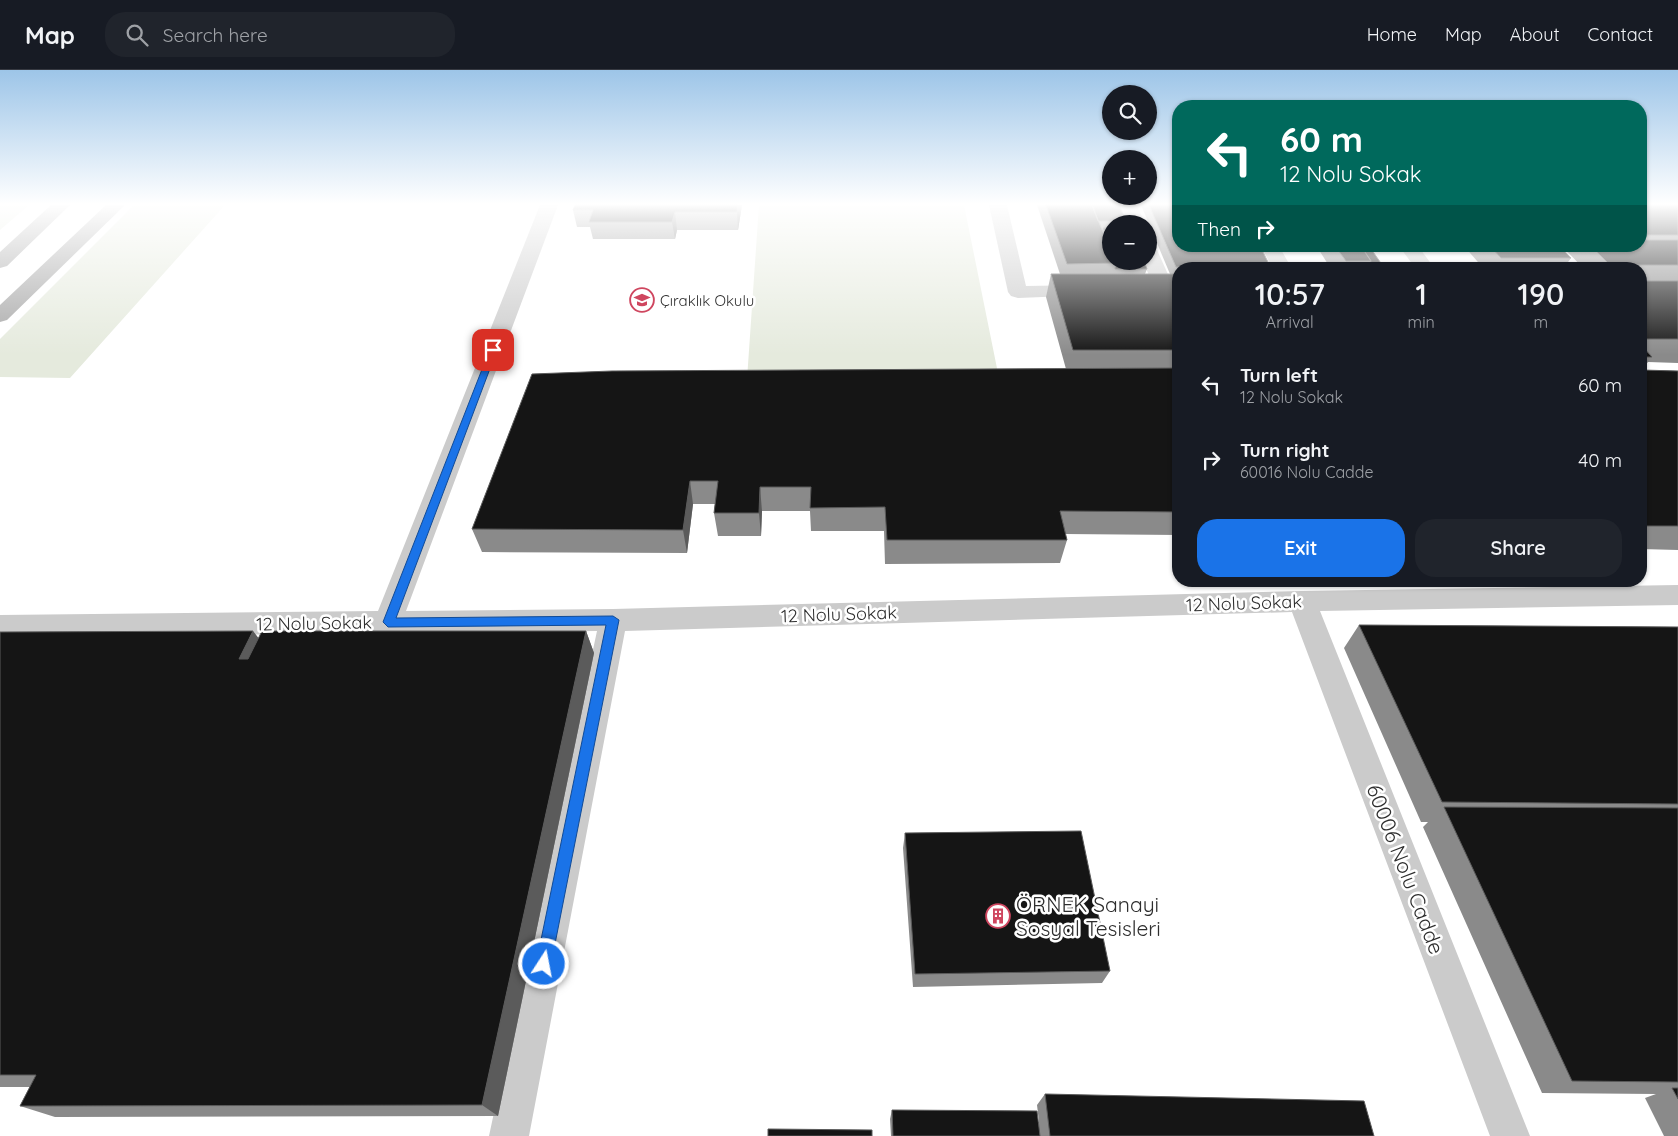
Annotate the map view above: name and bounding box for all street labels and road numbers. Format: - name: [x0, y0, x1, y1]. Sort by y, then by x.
- street label: 12 Nolu Sokak: [1186, 589, 1302, 617]
- street label: 12 Nolu Sokak: [781, 600, 897, 628]
- street label: 12 Nolu Sokak: [256, 610, 372, 636]
- street label: 60006 Nolu Cadde: [1362, 780, 1450, 958]

